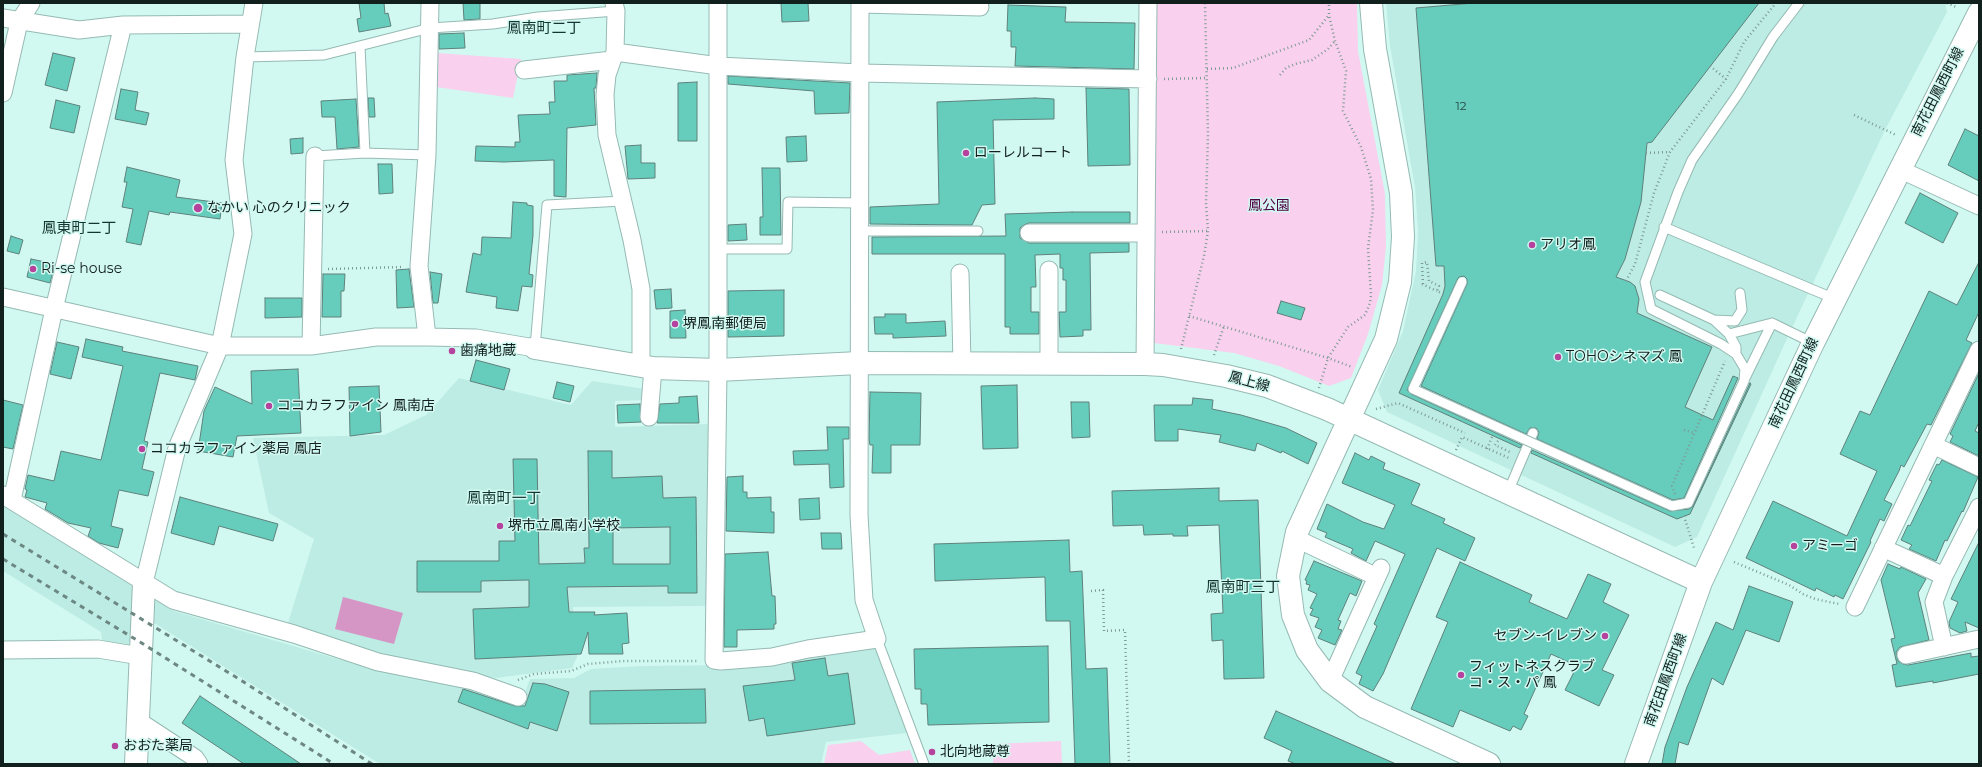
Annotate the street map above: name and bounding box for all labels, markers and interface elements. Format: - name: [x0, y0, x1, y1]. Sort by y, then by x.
- district label: 鳳南町二丁: [507, 20, 581, 38]
- street label: 南花田鳳西町線: [1908, 45, 1968, 139]
- house number: 12: [1455, 99, 1467, 113]
- place label: ローレルコート: [974, 145, 1072, 161]
- marker: ローレルコート: [961, 148, 971, 158]
- park label: 鳳公園: [1248, 198, 1290, 214]
- place label: なかい 心のクリニック: [207, 200, 351, 216]
- marker: なかい 心のクリニック: [192, 202, 204, 214]
- district label: 鳳東町二丁: [42, 220, 116, 238]
- place label: アリオ鳳: [1540, 237, 1596, 253]
- marker: アリオ鳳: [1527, 240, 1537, 250]
- place label: Ri-se house: [41, 261, 122, 277]
- marker: Ri-se house: [28, 264, 38, 274]
- place label: 堺鳳南郵便局: [683, 316, 767, 332]
- marker: 堺鳳南郵便局: [670, 319, 680, 329]
- street label: 南花田鳳西町線: [1766, 335, 1822, 431]
- place label: 歯痛地蔵: [460, 343, 516, 359]
- marker: 歯痛地蔵: [447, 346, 457, 356]
- place label: TOHOシネマズ 鳳: [1566, 349, 1682, 365]
- marker: TOHOシネマズ 鳳: [1553, 352, 1563, 362]
- street label: 鳳上線: [1227, 368, 1271, 396]
- place label: ココカラファイン 鳳南店: [277, 398, 435, 414]
- marker: ココカラファイン 鳳南店: [264, 401, 274, 411]
- place label: ココカラファイン薬局 鳳店: [150, 441, 322, 457]
- marker: ココカラファイン薬局 鳳店: [137, 444, 147, 454]
- district label: 鳳南町一丁: [467, 490, 541, 508]
- place label: 堺市立鳳南小学校: [508, 518, 620, 534]
- marker: 堺市立鳳南小学校: [495, 521, 505, 531]
- place label: アミーゴ: [1802, 538, 1858, 554]
- marker: アミーゴ: [1789, 541, 1799, 551]
- district label: 鳳南町三丁: [1206, 579, 1280, 597]
- place label: セブン-イレブン: [1494, 628, 1597, 644]
- marker: セブン-イレブン: [1600, 631, 1610, 641]
- street label: 南花田鳳西町線: [1641, 631, 1691, 729]
- place label: フィットネスクラブ コ・ス・パ 鳳: [1469, 659, 1595, 692]
- marker: フィットネスクラブ コ・ス・パ 鳳: [1456, 670, 1466, 680]
- place label: おおた薬局: [123, 738, 193, 754]
- marker: おおた薬局: [110, 741, 120, 751]
- place label: 北向地蔵尊: [940, 744, 1010, 760]
- marker: 北向地蔵尊: [927, 747, 937, 757]

